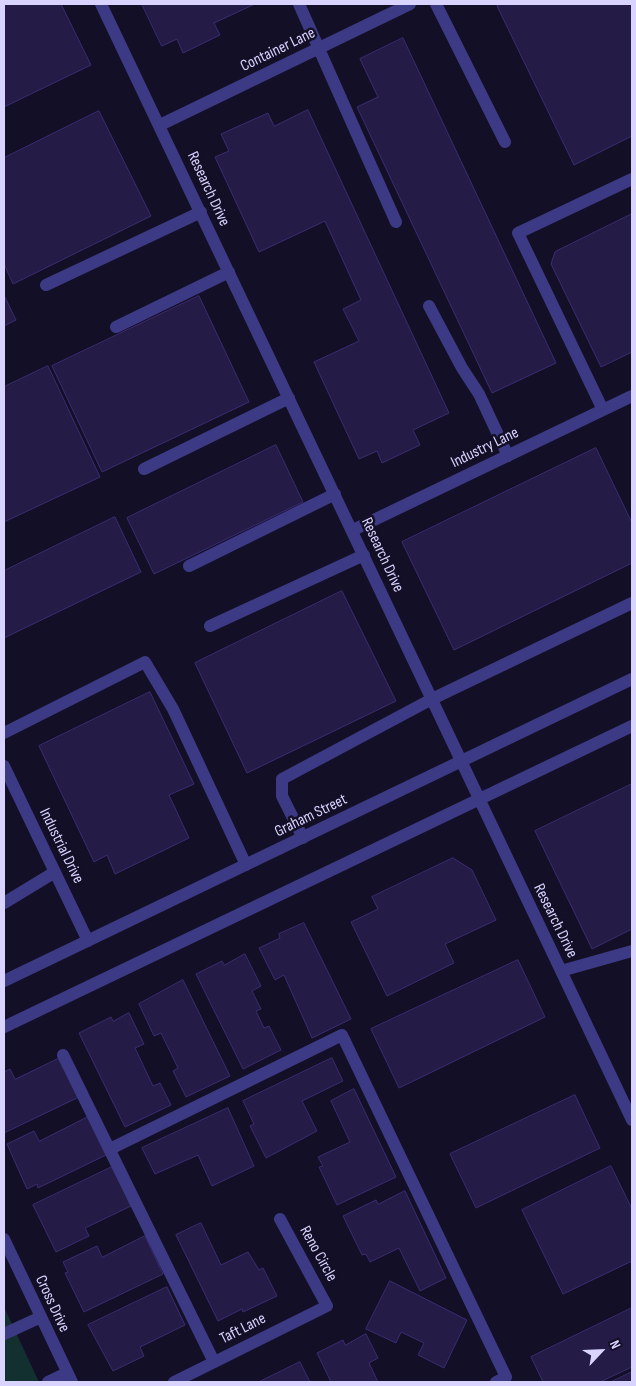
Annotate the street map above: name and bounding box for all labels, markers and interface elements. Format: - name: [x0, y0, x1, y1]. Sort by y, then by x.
- street label: Container Lane: [237, 24, 319, 76]
- street label: Research Drive: [182, 149, 234, 229]
- street label: Industry Lane: [448, 423, 522, 473]
- street label: Research Drive: [356, 515, 408, 595]
- street label: Graham Street: [272, 790, 350, 842]
- street label: Industrial Drive: [35, 805, 87, 887]
- street label: Research Drive: [529, 881, 581, 961]
- street label: Reno Circle: [295, 1223, 341, 1285]
- street label: Cross Drive: [31, 1273, 73, 1335]
- street label: Taft Lane: [217, 1309, 269, 1349]
- north arrow: [576, 1326, 626, 1376]
- text: N: [606, 1337, 624, 1351]

